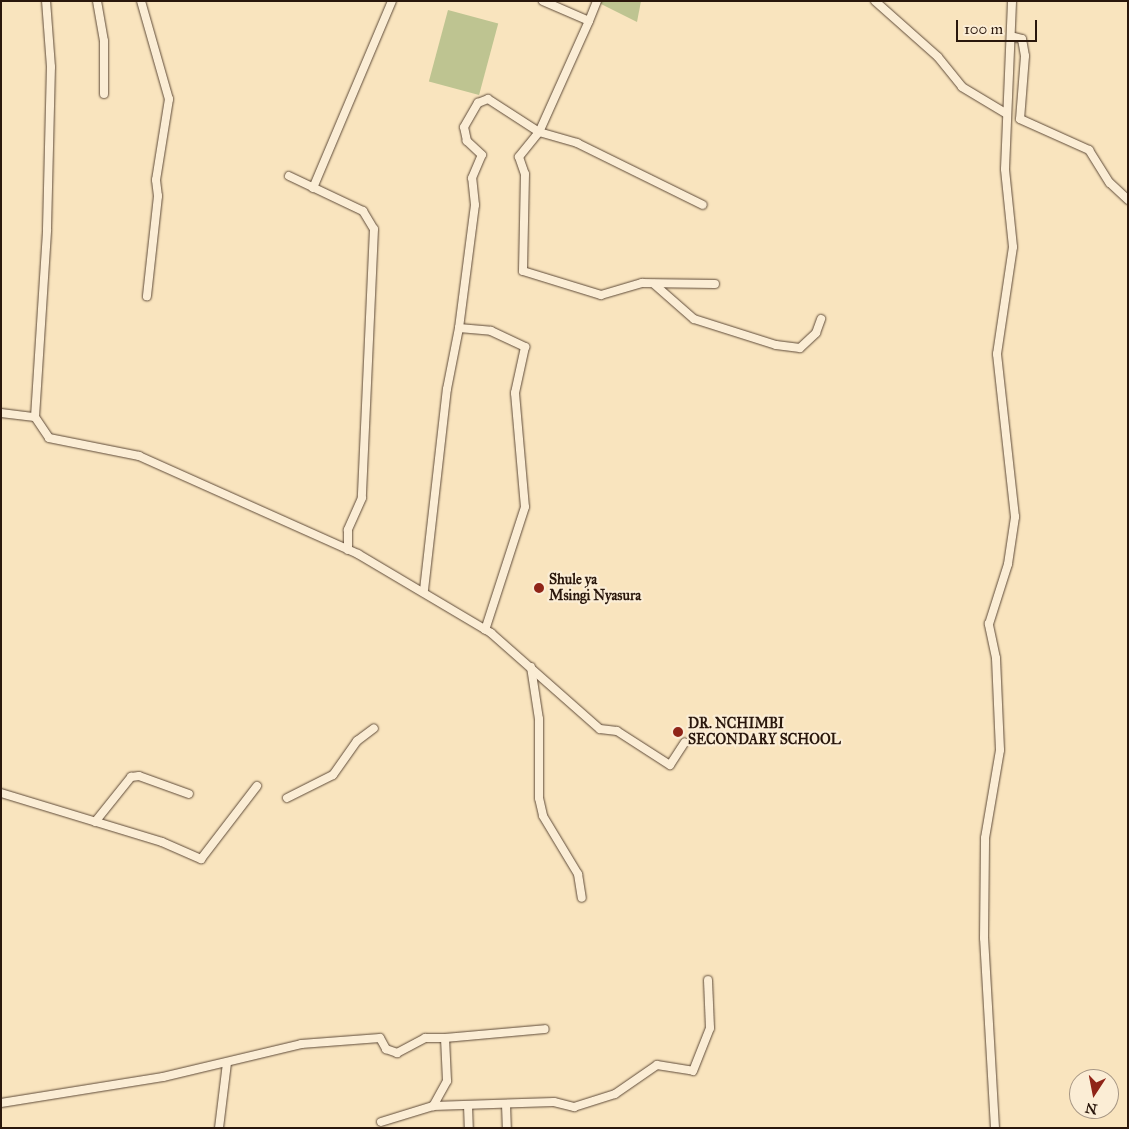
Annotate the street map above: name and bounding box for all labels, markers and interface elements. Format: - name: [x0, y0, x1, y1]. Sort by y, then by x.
- scale bar: [959, 10, 1040, 42]
- text: 100 m: [964, 20, 1003, 38]
- place label: Shule ya Msingi Nyasura: [549, 572, 641, 604]
- marker: Shule ya Msingi Nyasura: [533, 582, 545, 594]
- place label: DR. NCHIMBI SECONDARY SCHOOL: [688, 716, 841, 749]
- marker: DR. NCHIMBI SECONDARY SCHOOL: [672, 726, 684, 738]
- north arrow: [1069, 1069, 1119, 1119]
- text: N: [1084, 1099, 1099, 1118]

